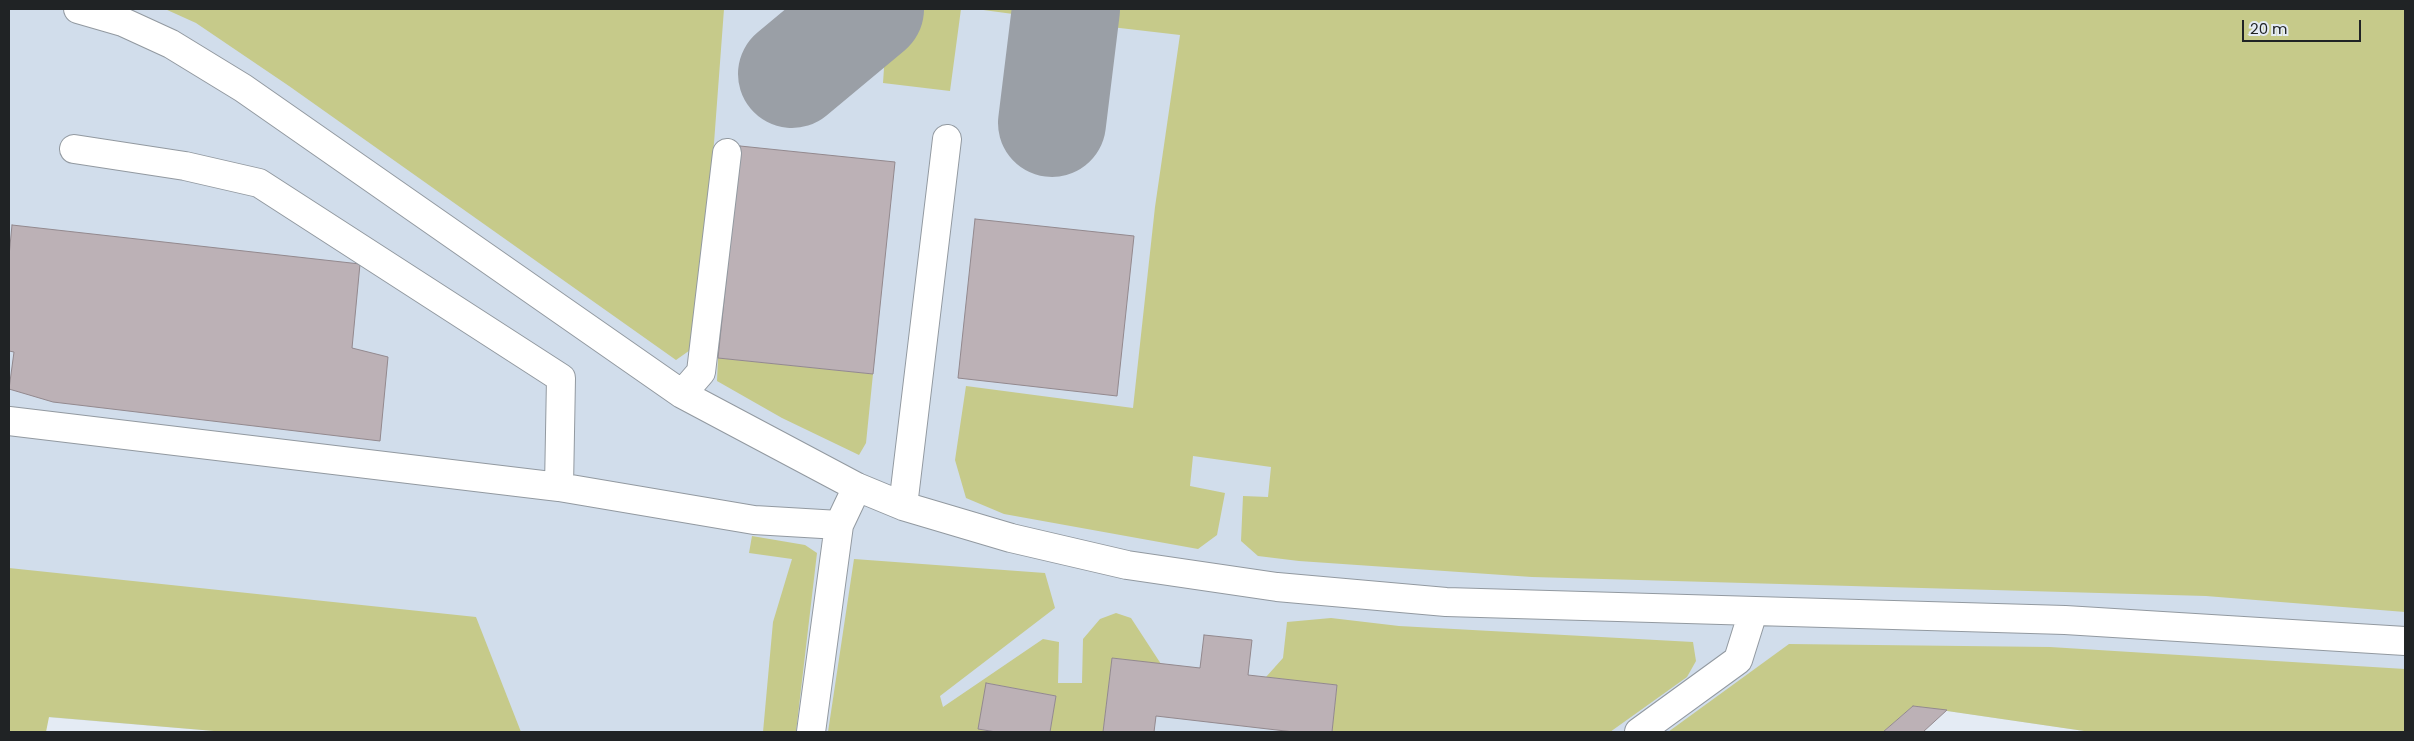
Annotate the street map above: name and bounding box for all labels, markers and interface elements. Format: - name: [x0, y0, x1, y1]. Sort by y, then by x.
- scale bar: [2244, 10, 2363, 42]
- text: 20 m: [2250, 18, 2288, 39]

